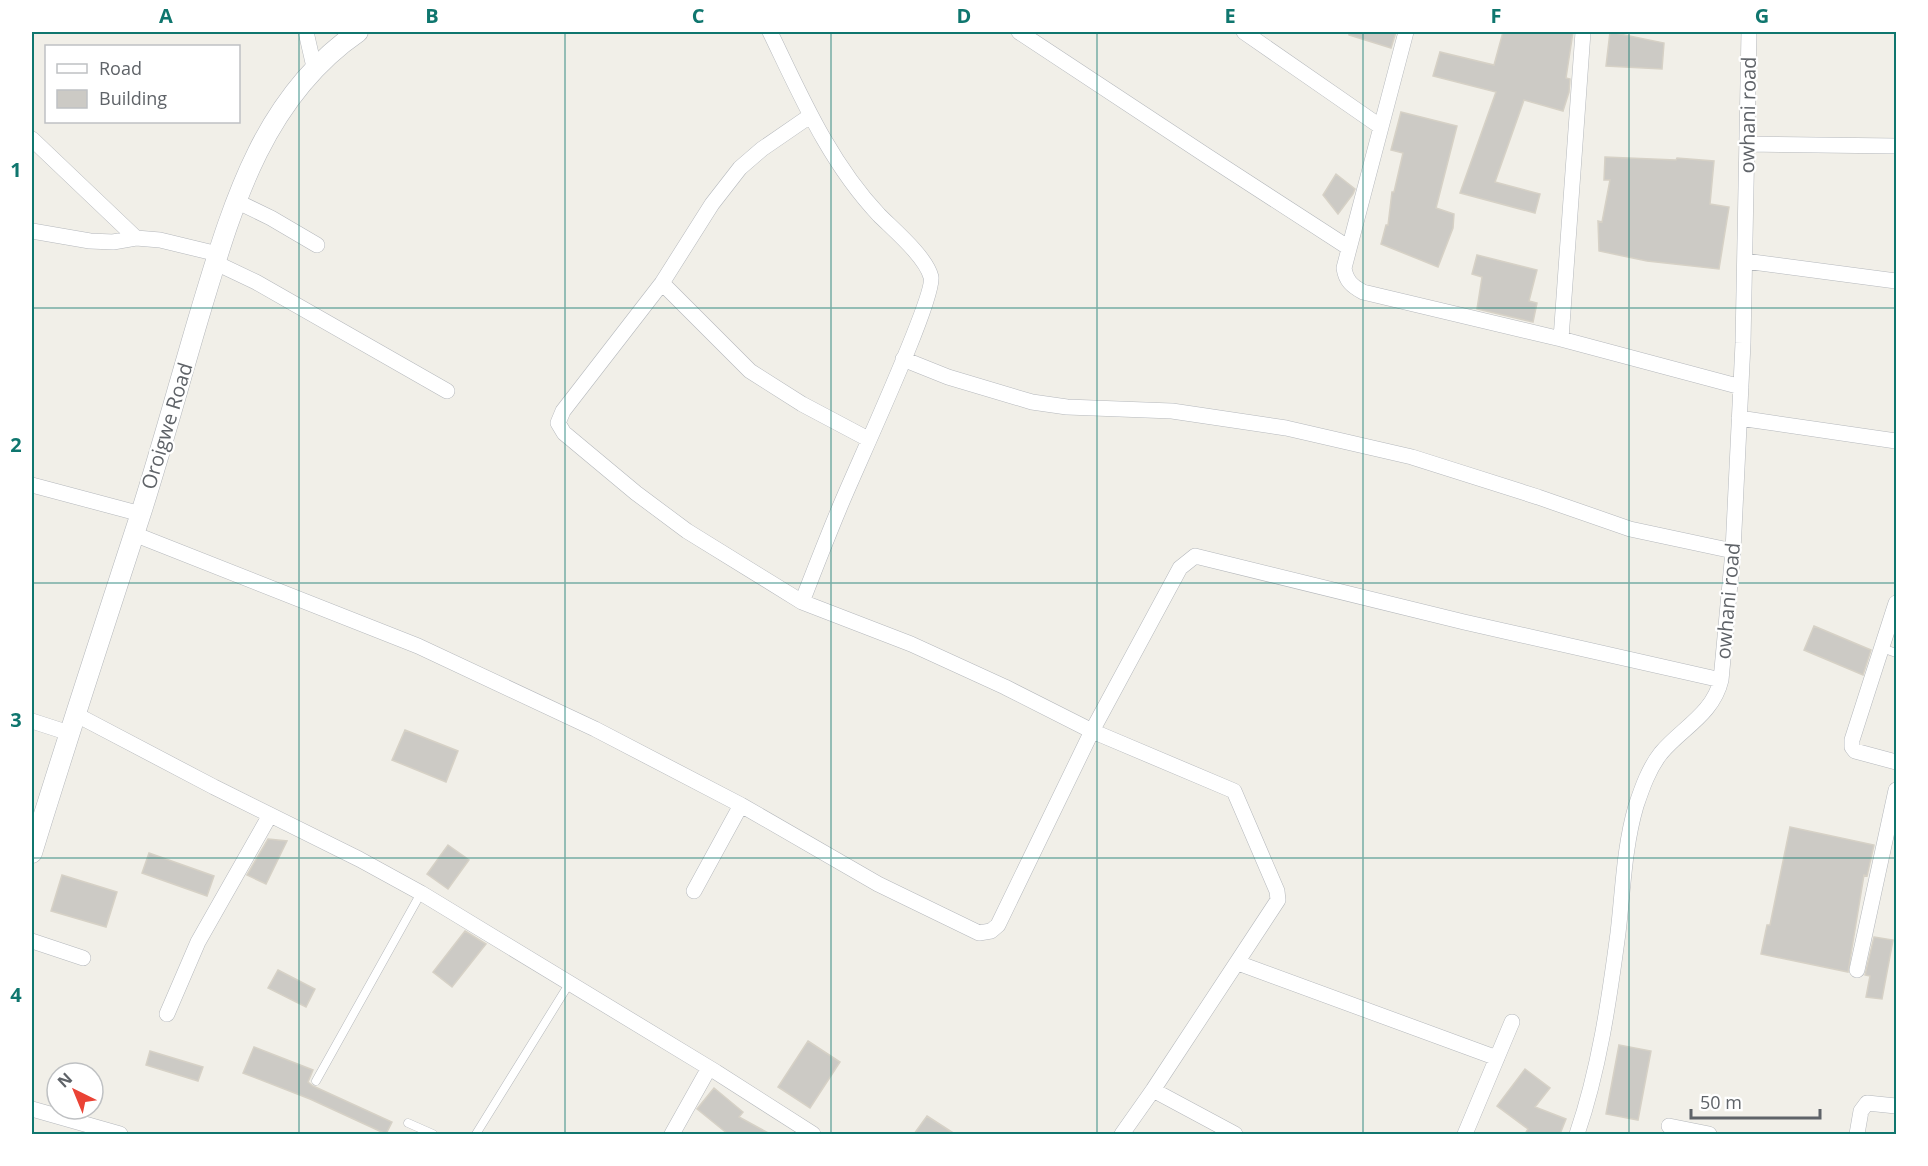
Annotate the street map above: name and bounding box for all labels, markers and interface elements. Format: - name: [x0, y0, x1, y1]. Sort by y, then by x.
- text: A: [159, 2, 173, 29]
- text: B: [425, 2, 439, 29]
- text: C: [692, 2, 705, 29]
- text: D: [957, 2, 971, 29]
- text: E: [1224, 2, 1236, 29]
- text: F: [1491, 2, 1501, 29]
- text: G: [1755, 2, 1769, 29]
- legend: [45, 45, 240, 123]
- text: Road: [99, 56, 142, 80]
- street label: owhani road: [1733, 56, 1762, 174]
- text: Building: [99, 86, 167, 110]
- text: 1: [10, 156, 22, 183]
- street label: Oroigwe Road: [134, 359, 199, 493]
- text: 2: [10, 431, 22, 458]
- street label: owhani road: [1709, 542, 1746, 660]
- text: 3: [10, 706, 22, 733]
- text: 4: [10, 981, 22, 1008]
- north arrow: [45, 1061, 105, 1121]
- text: N: [53, 1068, 77, 1093]
- scale bar: [1691, 1082, 1820, 1120]
- text: 50 m: [1700, 1090, 1742, 1114]

